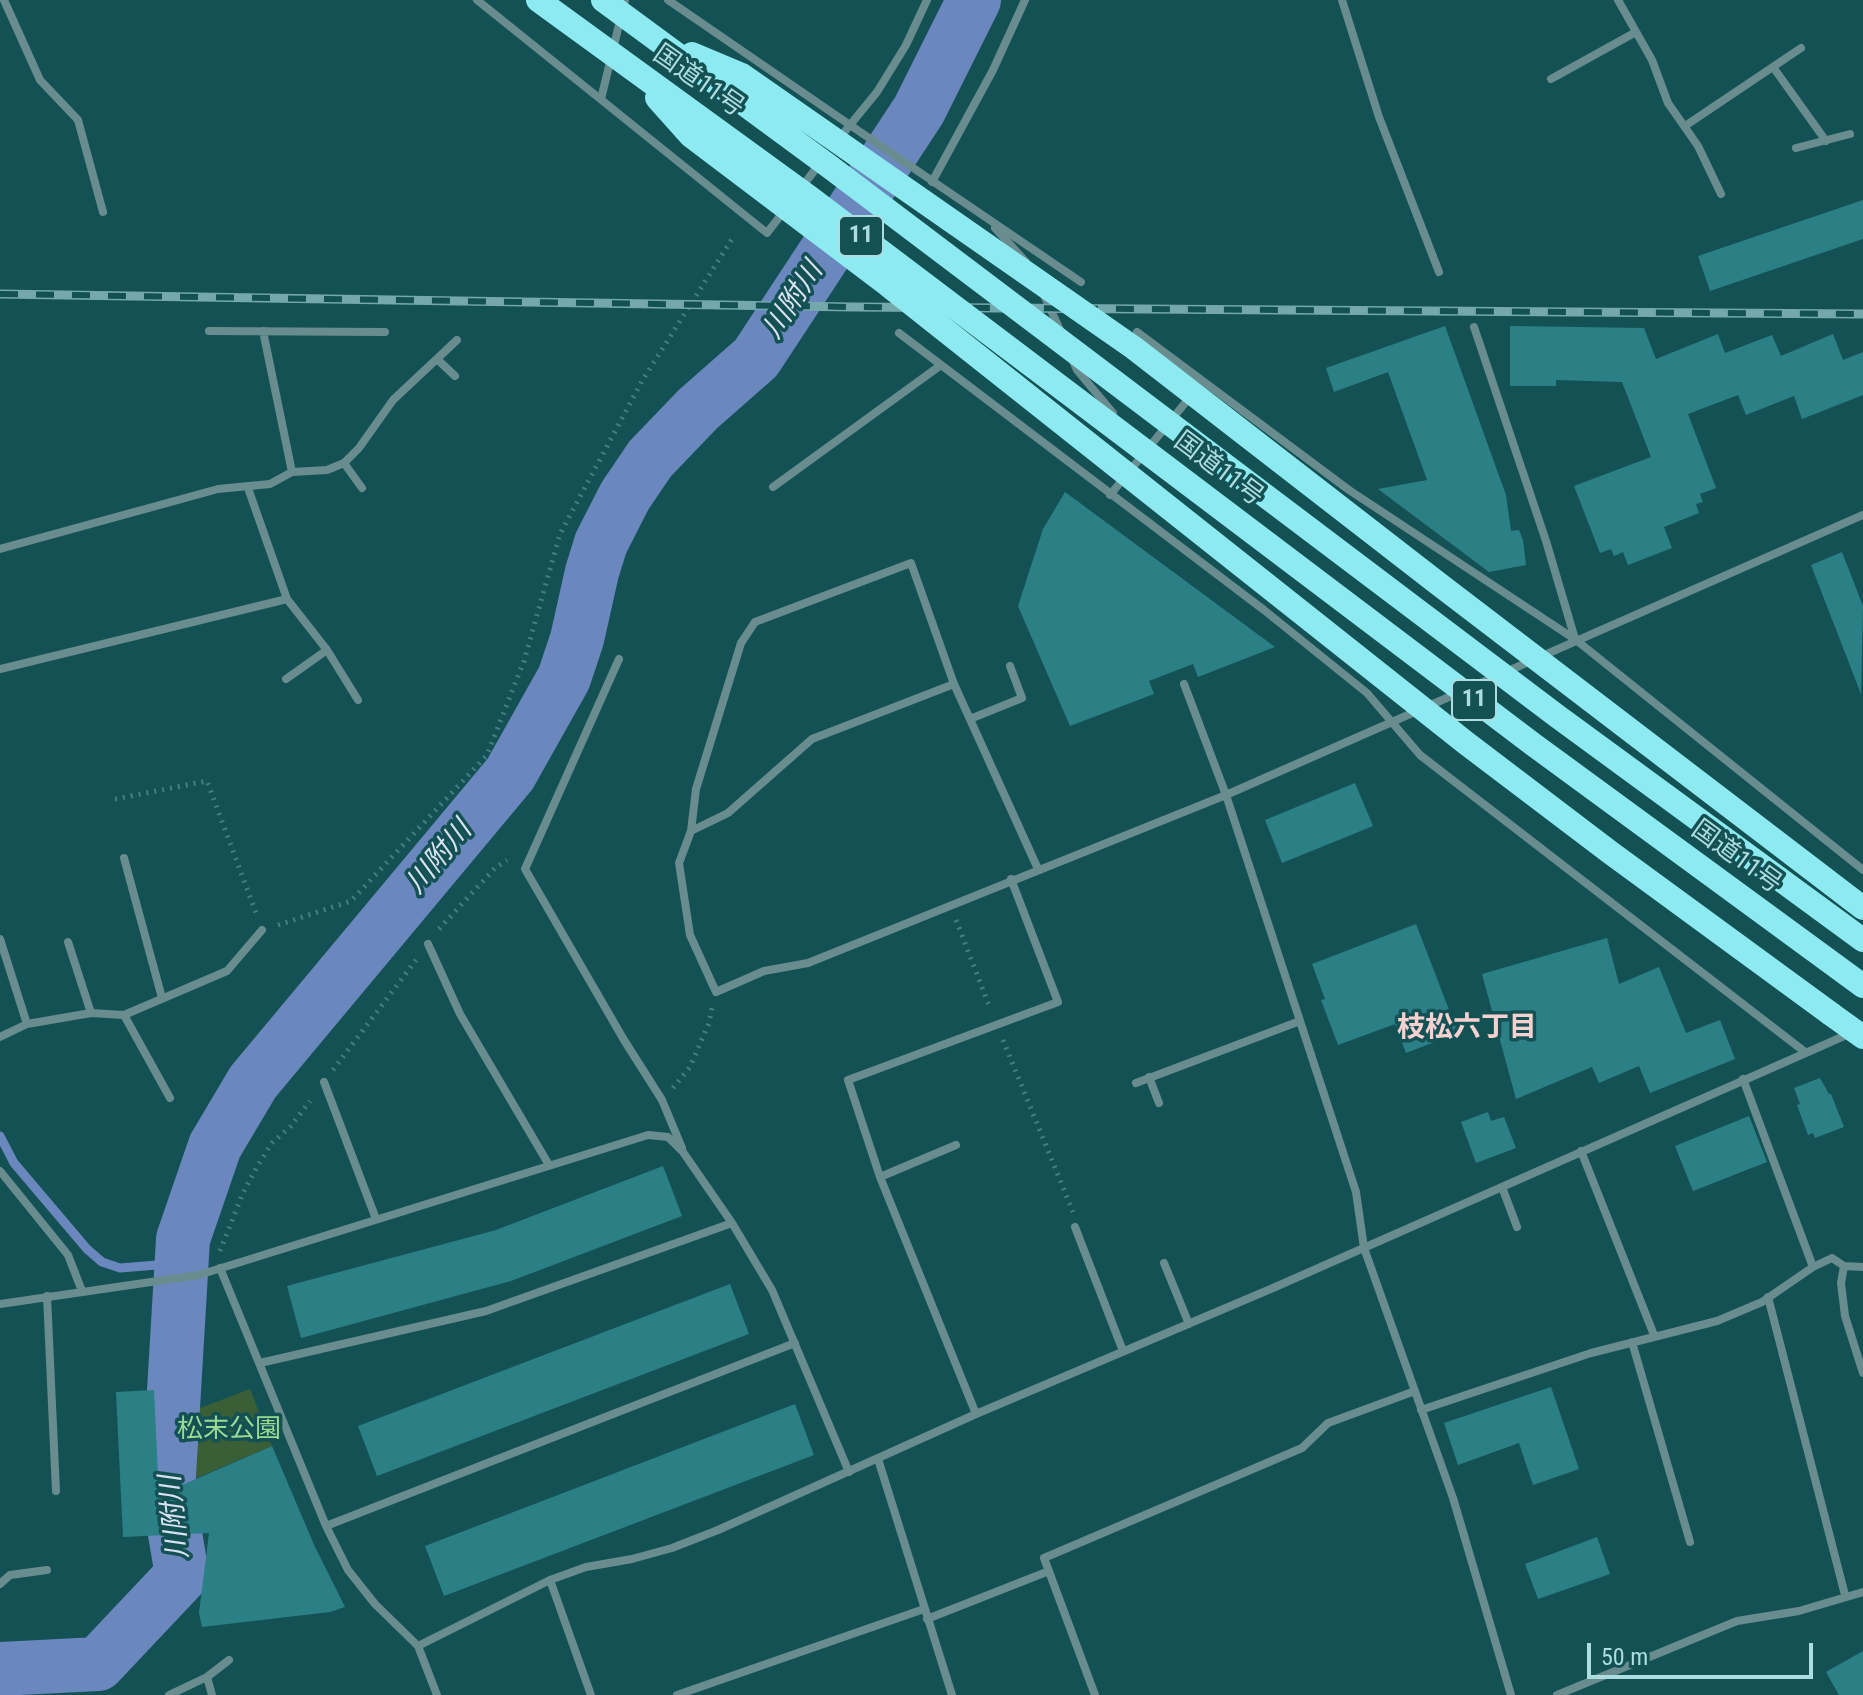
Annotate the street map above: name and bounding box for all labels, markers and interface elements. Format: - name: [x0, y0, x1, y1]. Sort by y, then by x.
- street label: 国道11号: [647, 39, 749, 125]
- road number: 11: [839, 216, 883, 256]
- water label: 川附川: [757, 257, 831, 345]
- street label: 国道11号: [1167, 426, 1269, 514]
- road number: 11: [1452, 680, 1496, 720]
- water label: 川附川: [400, 815, 480, 901]
- street label: 国道11号: [1685, 815, 1787, 901]
- district label: 枝松六丁目: [1397, 1012, 1537, 1046]
- park label: 松末公園: [177, 1414, 281, 1446]
- water label: 川附川: [155, 1473, 197, 1561]
- scale bar: [1591, 1627, 1817, 1677]
- text: 50 m: [1601, 1643, 1648, 1671]

